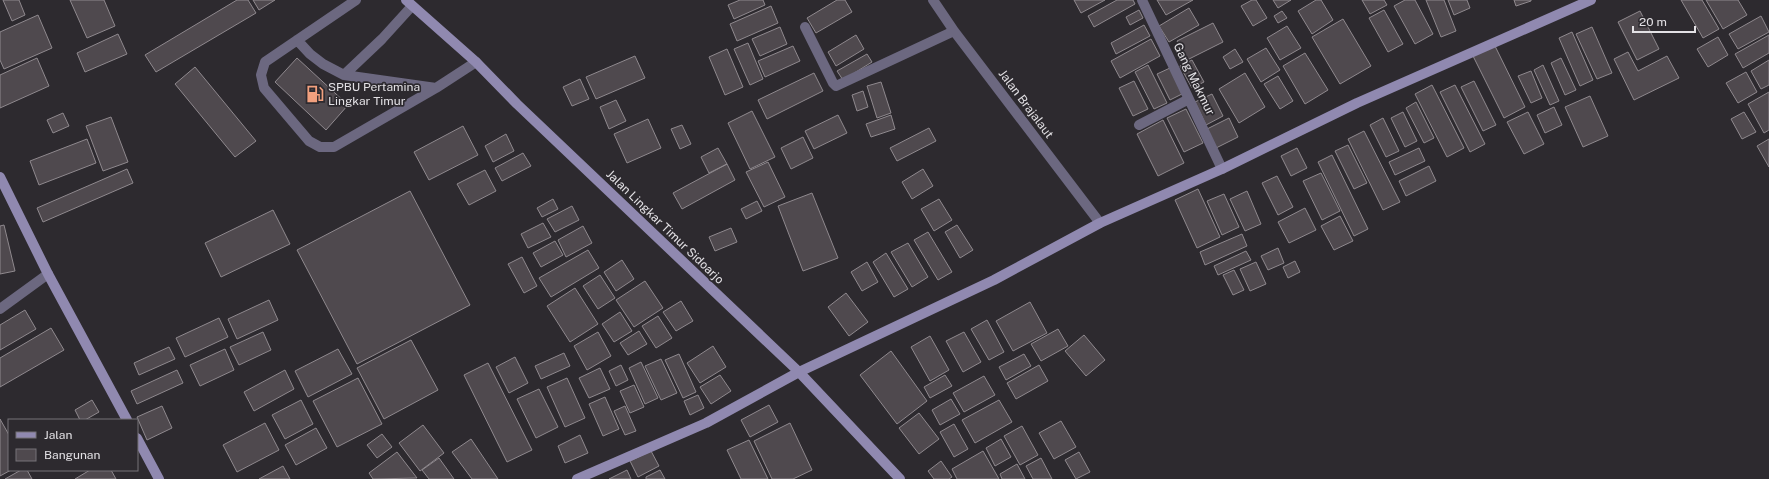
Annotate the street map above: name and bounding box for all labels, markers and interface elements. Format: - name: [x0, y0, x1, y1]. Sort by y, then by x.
- scale bar: [1633, 8, 1695, 34]
- text: 20 m: [1639, 15, 1667, 29]
- street label: Gang Makmur: [1170, 41, 1218, 118]
- street label: Jalan Brajalaut: [996, 67, 1057, 141]
- place label: SPBU Pertamina Lingkar Timur: [328, 80, 420, 108]
- fuel station icon: SPBU Pertamina Lingkar Timur: [305, 84, 325, 104]
- street label: Jalan Lingkar Timur Sidoarjo: [603, 167, 727, 287]
- legend: [8, 419, 138, 471]
- text: Jalan: [44, 428, 73, 442]
- text: Bangunan: [44, 448, 100, 462]

